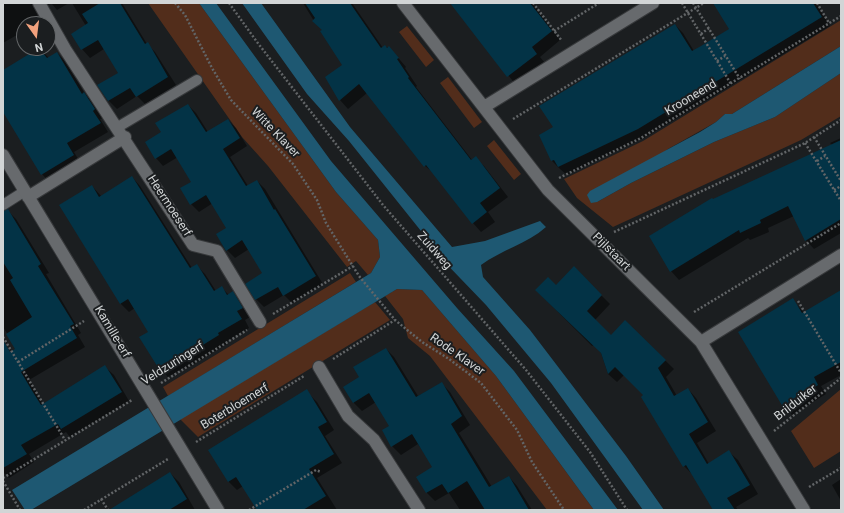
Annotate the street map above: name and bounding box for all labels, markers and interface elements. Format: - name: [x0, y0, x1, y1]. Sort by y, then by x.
- north arrow: [16, 16, 56, 56]
- text: N: [33, 40, 44, 54]
- street label: Krooneend: [662, 77, 720, 119]
- street label: Witte Klaver: [248, 105, 302, 161]
- street label: Heermoeserf: [144, 173, 194, 239]
- street label: Zuidweg: [414, 229, 454, 273]
- street label: Pijlstaart: [589, 230, 633, 274]
- street label: Kamille-erf: [91, 304, 133, 360]
- street label: Rode Klaver: [427, 331, 487, 379]
- street label: Veldzuringerf: [139, 339, 207, 389]
- street label: Boterbloemerf: [198, 381, 272, 433]
- street label: Brilduiker: [772, 382, 820, 424]

